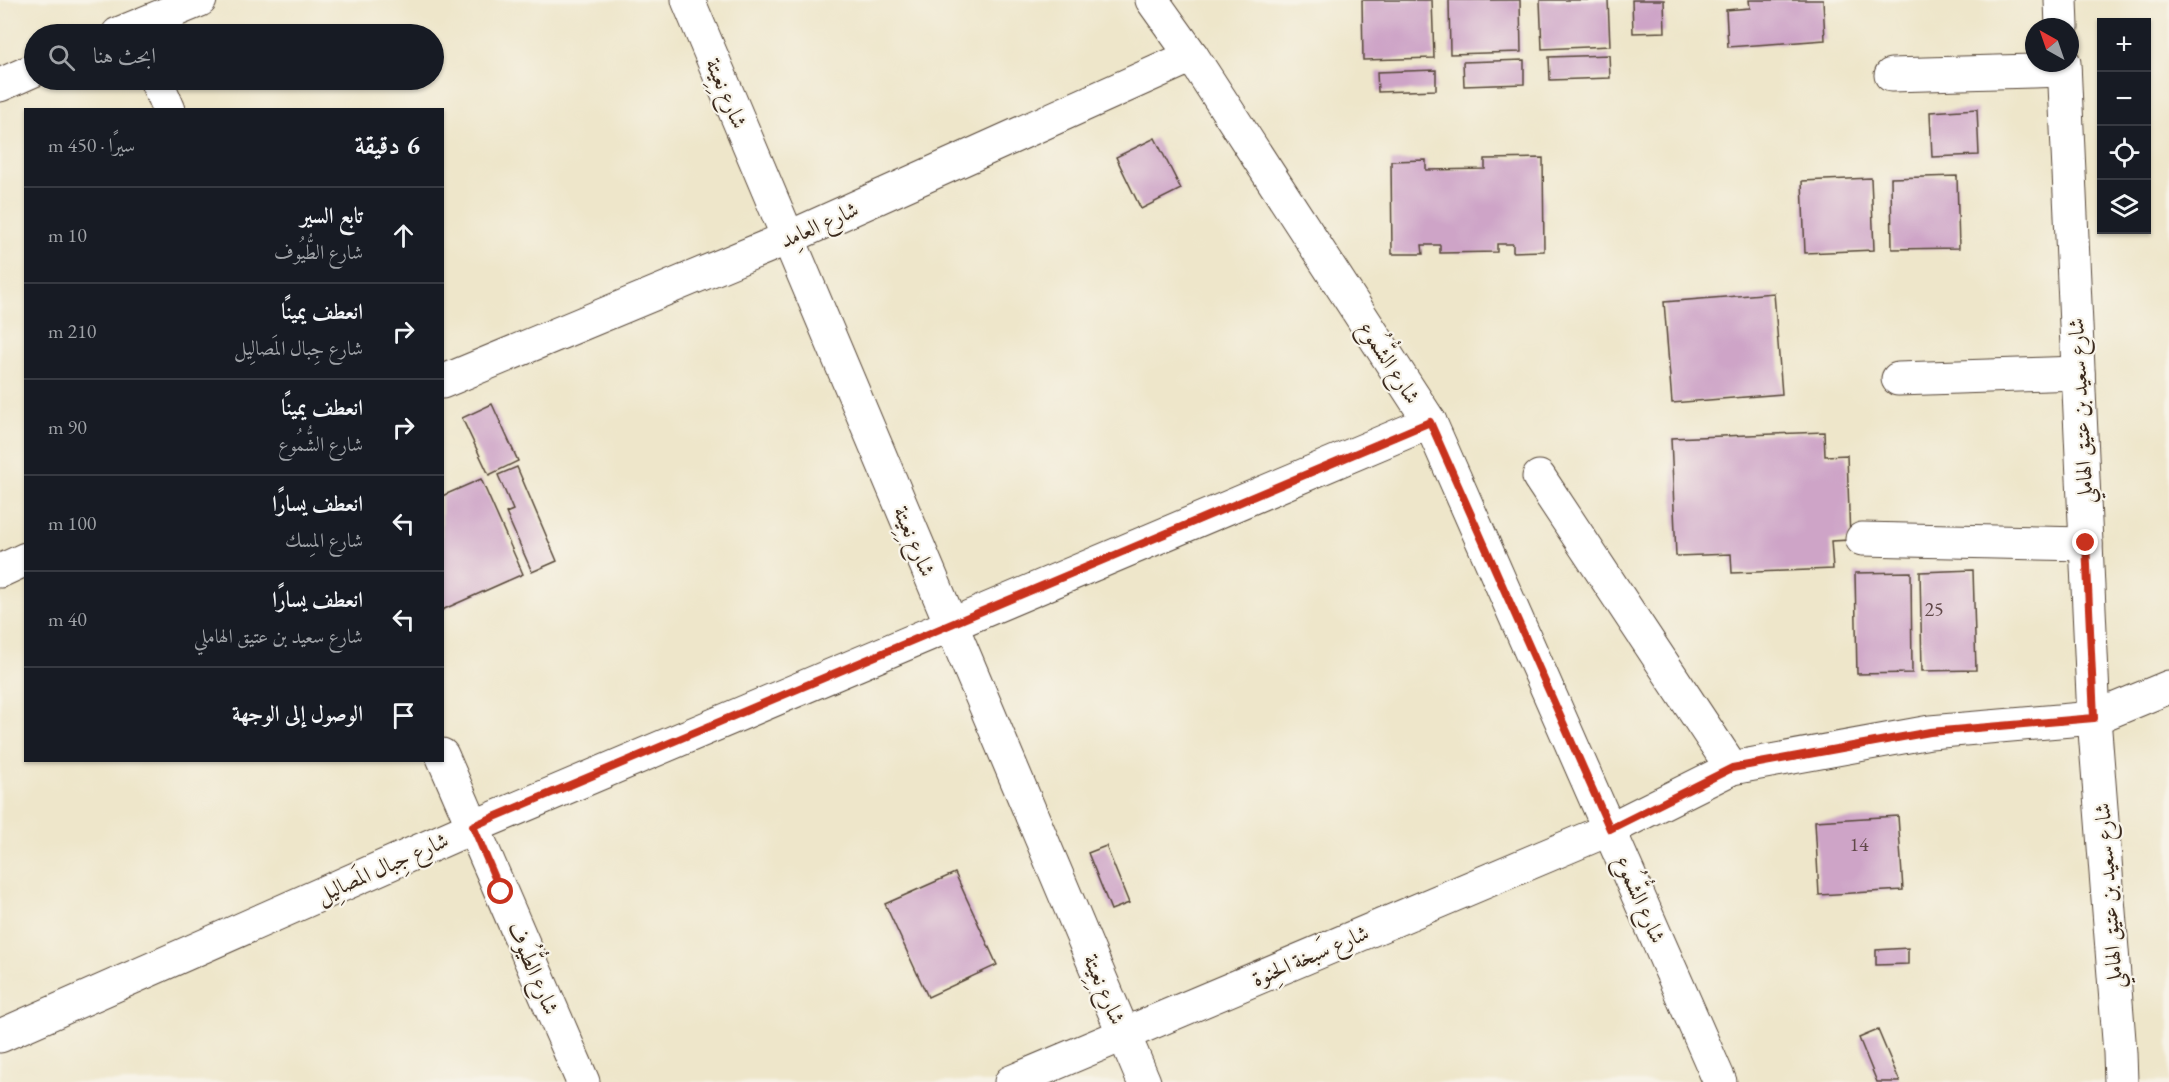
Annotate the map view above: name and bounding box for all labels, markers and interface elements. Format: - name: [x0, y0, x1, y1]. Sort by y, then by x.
- north arrow: [2025, 18, 2079, 72]
- map controls: [2097, 18, 2151, 234]
- button: +: [2097, 18, 2151, 72]
- search box: [24, 24, 444, 90]
- icon: search: [45, 41, 78, 74]
- text: ابحث هنا: [93, 41, 156, 70]
- street label: شارع نِعِيتة: [695, 54, 754, 134]
- button: −: [2097, 72, 2151, 126]
- button: locate: [2097, 126, 2151, 180]
- text: 6 دقيقة: [355, 128, 420, 162]
- text: سيرًا · 450 m: [48, 132, 135, 158]
- button: layers: [2097, 180, 2151, 234]
- street label: شارع العامِد: [775, 194, 865, 258]
- text: تابع السير: [300, 201, 363, 230]
- icon: ahead: [387, 219, 420, 252]
- text: 10 m: [48, 222, 87, 248]
- text: شارع الطُّيُوف: [274, 239, 363, 265]
- text: انعطف يمينًا: [281, 297, 363, 326]
- street label: شارع الشُّمُوع: [1349, 311, 1433, 412]
- icon: right: [387, 315, 420, 348]
- street label: شارع سعيد بن عتيق الهاملي: [2061, 317, 2107, 505]
- text: 210 m: [48, 318, 96, 344]
- text: شارع جِبال المَصالِيل: [234, 335, 363, 361]
- text: انعطف يمينًا: [281, 393, 363, 422]
- icon: right: [387, 411, 420, 444]
- text: 90 m: [48, 414, 87, 440]
- text: شارع الشُّمُوع: [278, 431, 363, 457]
- text: انعطف يسارًا: [272, 489, 363, 518]
- street label: شارع نِعِيتة: [883, 502, 942, 582]
- icon: left: [387, 507, 420, 540]
- text: 100 m: [48, 510, 96, 536]
- text: شارع المِسك: [285, 527, 363, 553]
- route end: [2072, 529, 2098, 555]
- text: انعطف يسارًا: [272, 585, 363, 614]
- house number: 25: [1924, 596, 1944, 622]
- icon: left: [387, 603, 420, 636]
- text: 40 m: [48, 606, 87, 632]
- text: شارع سعيد بن عتيق الهاملي: [194, 623, 363, 649]
- text: الوصول إلى الوجهة: [232, 699, 363, 728]
- icon: arrive: [387, 699, 420, 732]
- street label: شارع سعيد بن عتيق الهاملي: [2088, 802, 2136, 990]
- street label: شارع جِبال المَصالِيل: [311, 824, 455, 913]
- house number: 14: [1849, 831, 1869, 857]
- street label: شارع الشُّمُوع: [1605, 848, 1679, 949]
- route start: [487, 878, 513, 904]
- street label: شارع الطُّيُوف: [497, 915, 572, 1020]
- street label: شارع سَبخة الحِنوة: [1247, 917, 1375, 997]
- street label: شارع نِعِيتة: [1073, 950, 1132, 1030]

